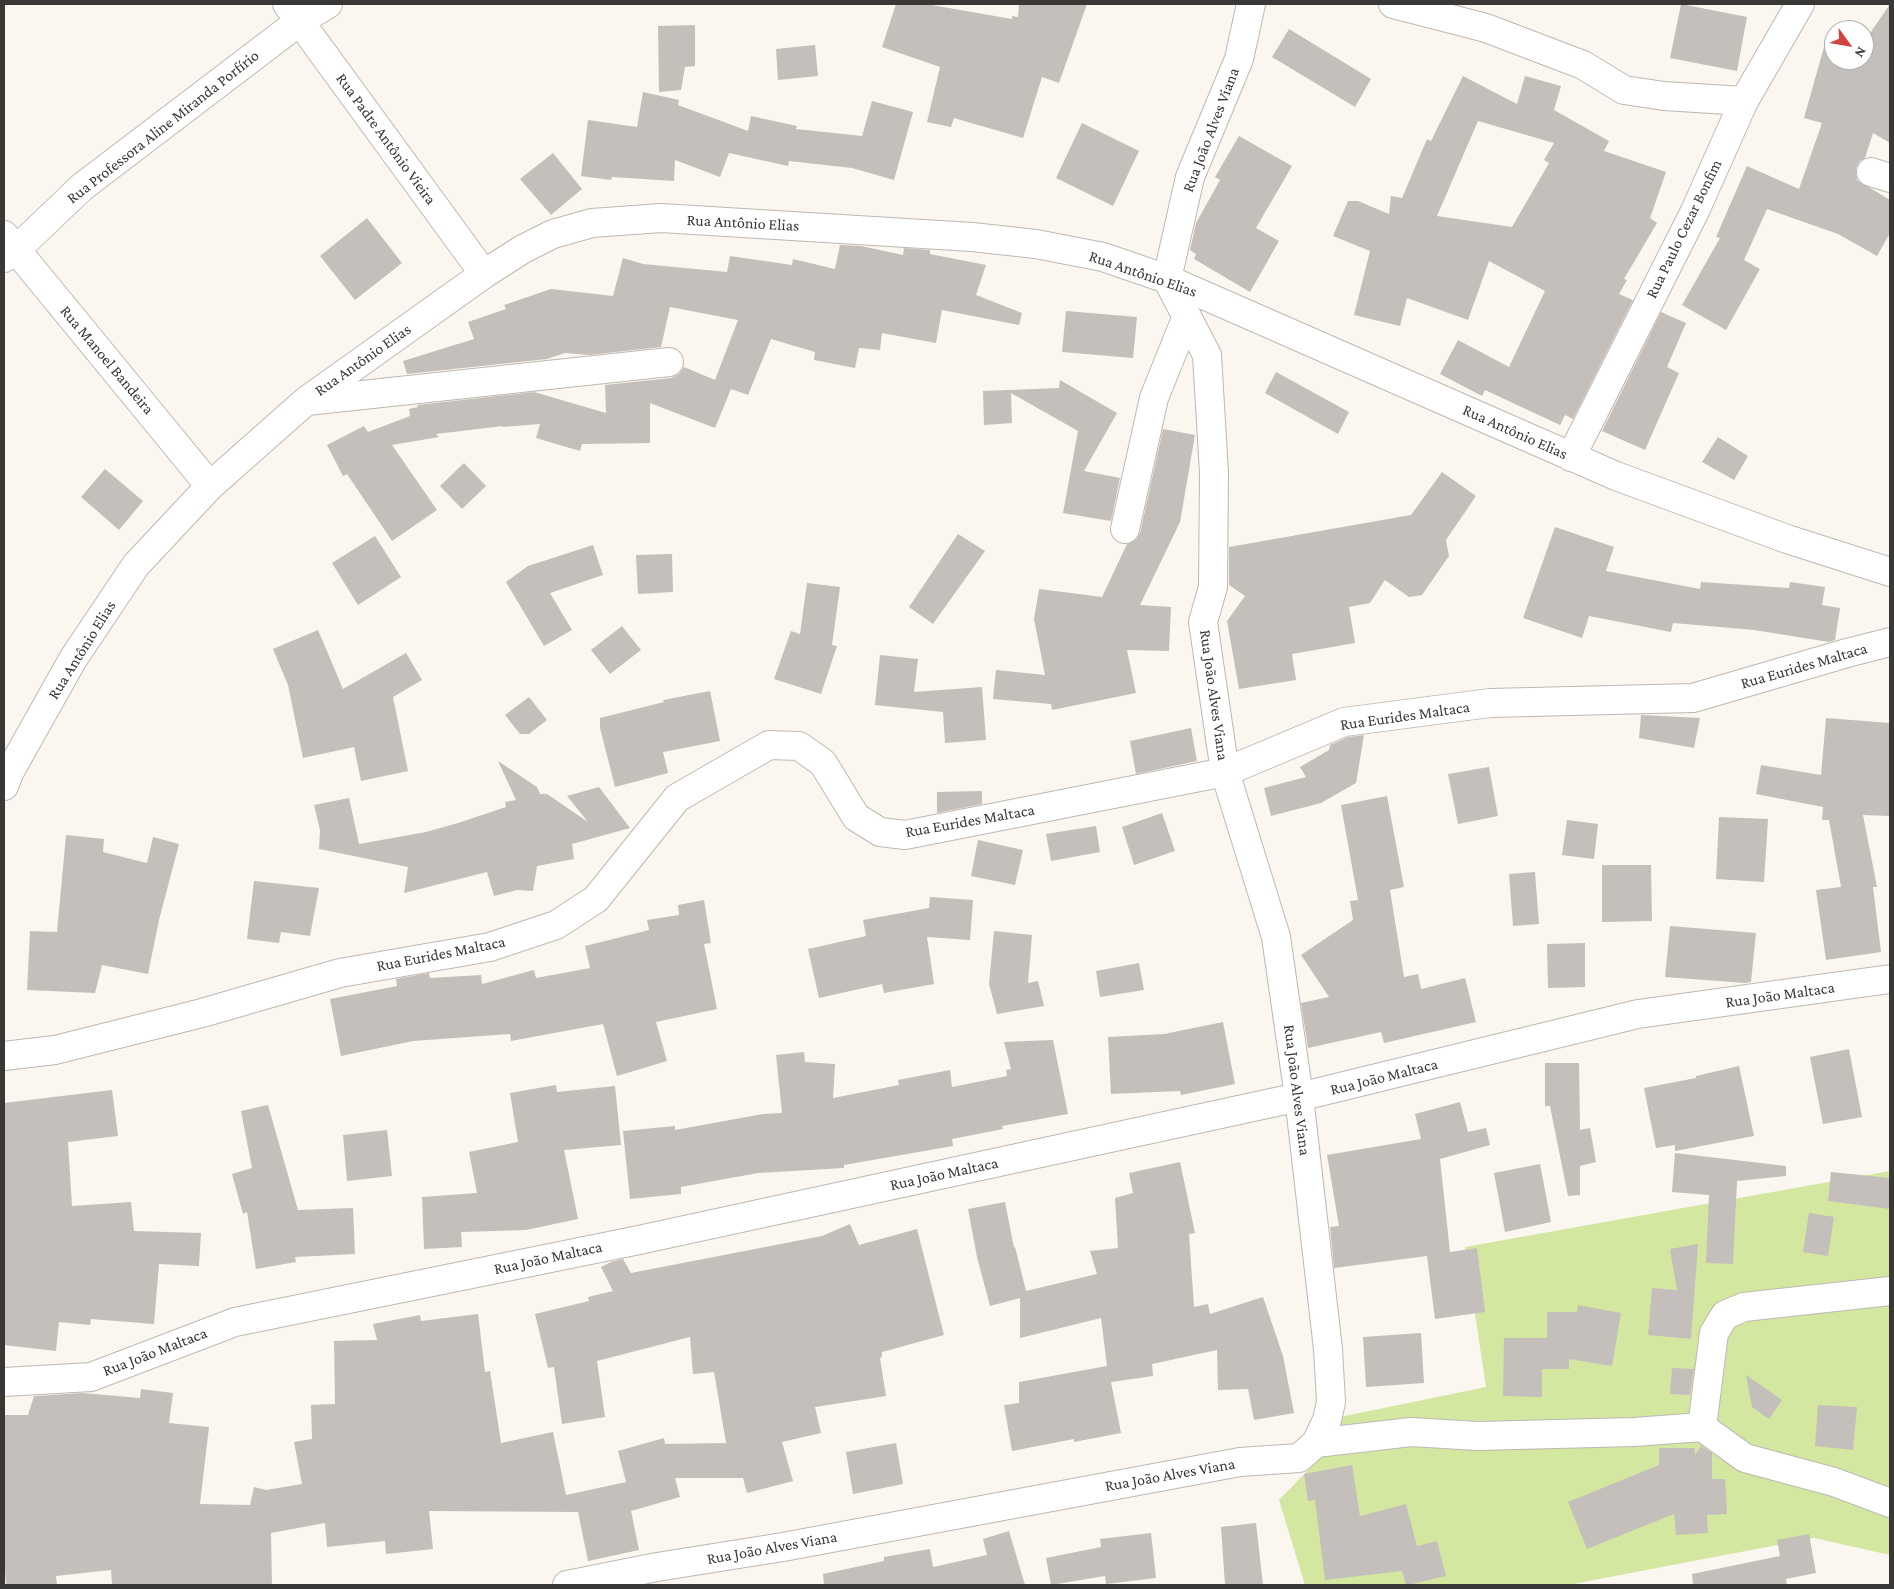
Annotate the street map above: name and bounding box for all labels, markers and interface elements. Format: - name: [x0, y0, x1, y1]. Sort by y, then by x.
- north arrow: [1824, 20, 1874, 70]
- text: N: [1852, 44, 1870, 61]
- street label: Rua Professora Aline Miranda Porfírio: [63, 46, 263, 208]
- street label: Rua João Alves Viana: [1178, 65, 1244, 195]
- street label: Rua Padre Antônio Vieira: [332, 69, 440, 209]
- street label: Rua Paulo Cezar Bonfim: [1642, 156, 1726, 302]
- street label: Rua Antônio Elias: [686, 210, 800, 236]
- street label: Rua Antônio Elias: [1087, 247, 1199, 301]
- street label: Rua Manoel Bandeira: [56, 302, 158, 418]
- street label: Rua Antônio Elias: [311, 320, 415, 400]
- street label: Rua Antônio Elias: [1460, 400, 1570, 464]
- street label: Rua Antônio Elias: [44, 597, 120, 703]
- street label: Rua João Alves Viana: [1195, 628, 1233, 762]
- street label: Rua Eurides Maltaca: [1738, 639, 1870, 693]
- street label: Rua Eurides Maltaca: [1339, 697, 1471, 735]
- street label: Rua Eurides Maltaca: [904, 800, 1036, 842]
- street label: Rua Eurides Maltaca: [375, 932, 507, 976]
- street label: Rua João Maltaca: [1724, 978, 1836, 1012]
- street label: Rua João Alves Viana: [1279, 1023, 1315, 1157]
- street label: Rua João Maltaca: [1328, 1054, 1440, 1100]
- street label: Rua João Maltaca: [888, 1153, 1000, 1195]
- street label: Rua João Maltaca: [492, 1237, 604, 1279]
- street label: Rua João Maltaca: [100, 1323, 210, 1381]
- street label: Rua João Alves Viana: [1103, 1454, 1237, 1496]
- street label: Rua João Alves Viana: [705, 1527, 839, 1569]

